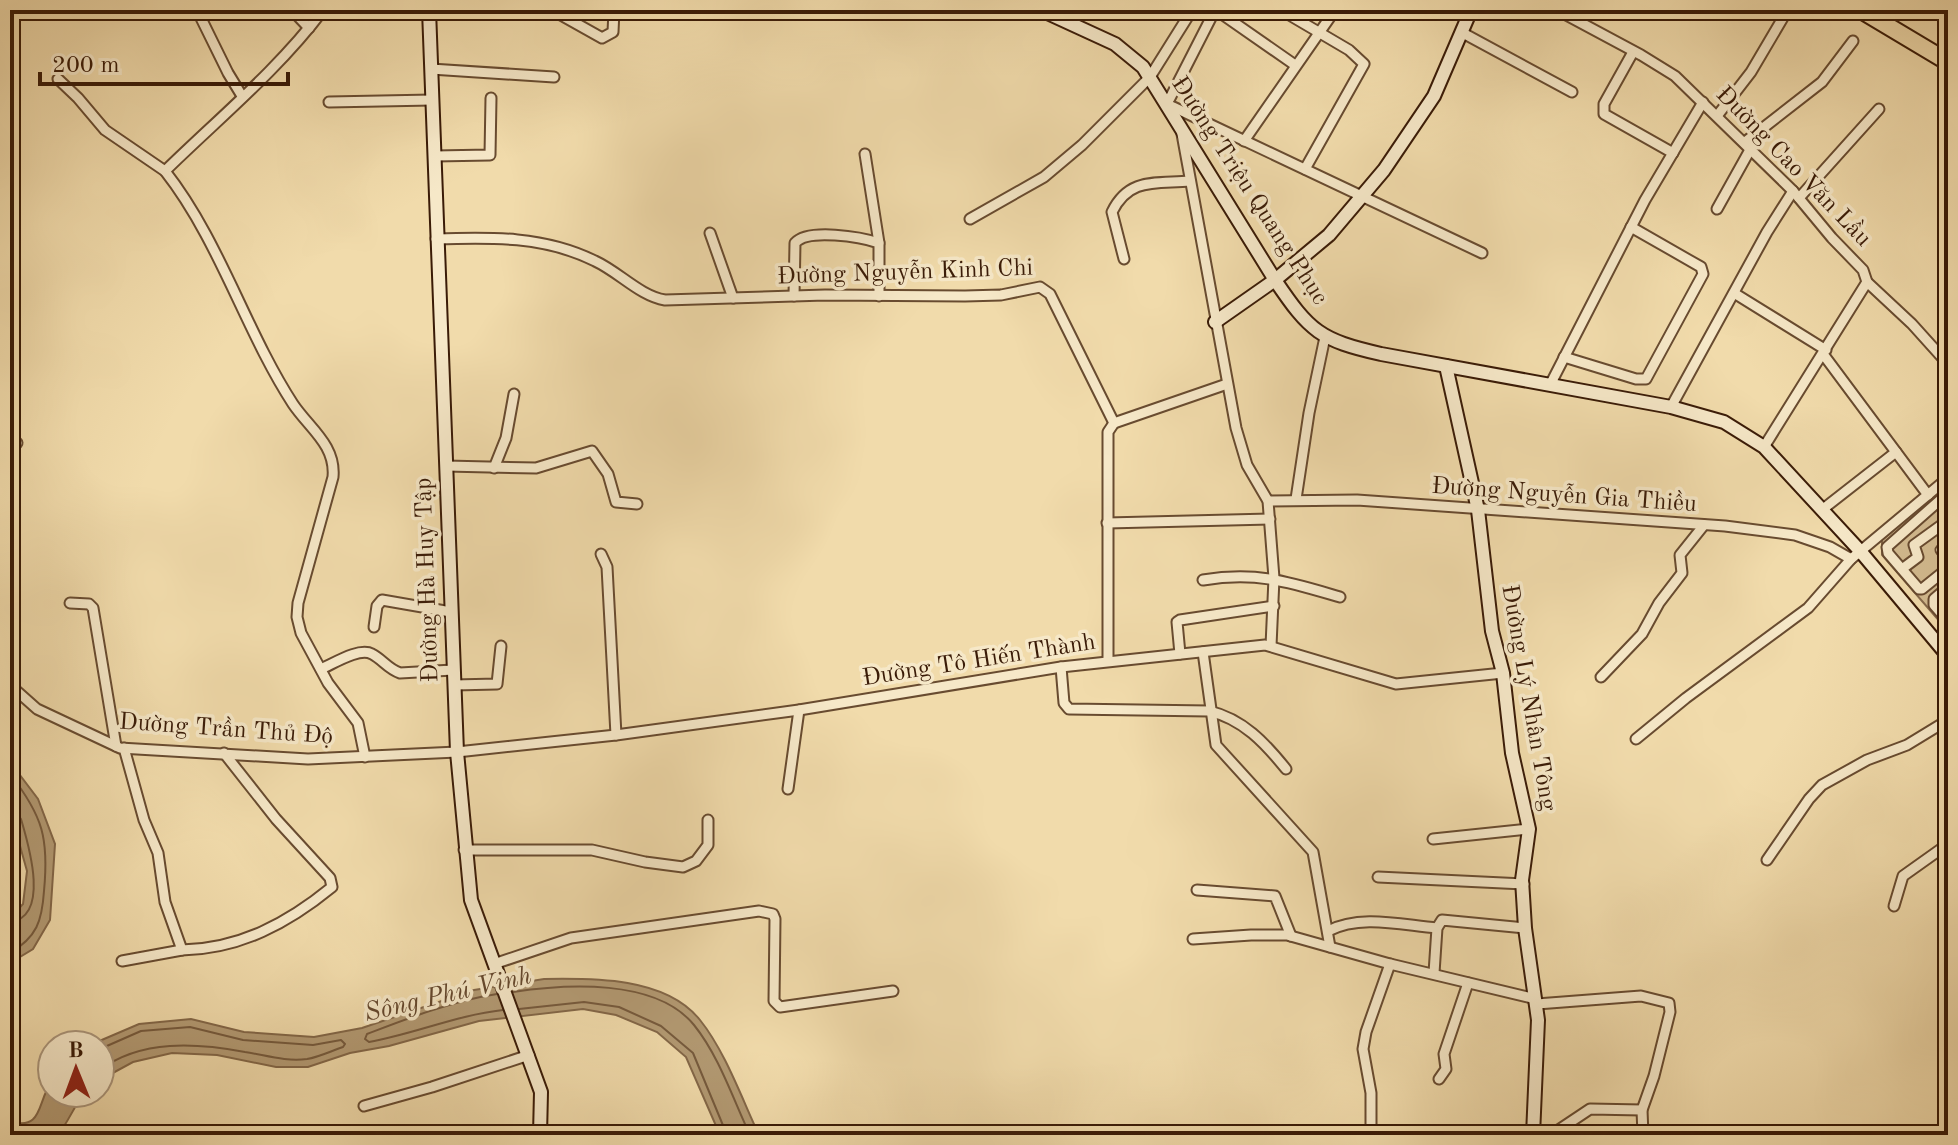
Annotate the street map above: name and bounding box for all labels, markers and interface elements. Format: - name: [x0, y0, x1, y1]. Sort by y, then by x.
- scale bar: [40, 36, 288, 86]
- text: 200 m: [52, 54, 120, 78]
- street label: Đường Triệu Quang Phục: [1166, 73, 1332, 309]
- street label: Đường Cao Văn Lầu: [1711, 81, 1877, 252]
- street label: Đường Nguyễn Kinh Chi: [777, 255, 1033, 289]
- street label: Đường Nguyễn Gia Thiều: [1431, 473, 1698, 517]
- street label: Đường Hà Huy Tập: [412, 477, 444, 683]
- street label: Đường Lý Nhân Tông: [1496, 583, 1560, 813]
- street label: Đường Tô Hiến Thành: [861, 630, 1097, 691]
- street label: Dường Trần Thủ Độ: [118, 709, 334, 749]
- water label: Sông Phú Vinh: [362, 963, 534, 1027]
- north arrow: [36, 1029, 116, 1109]
- text: B: [68, 1040, 84, 1062]

